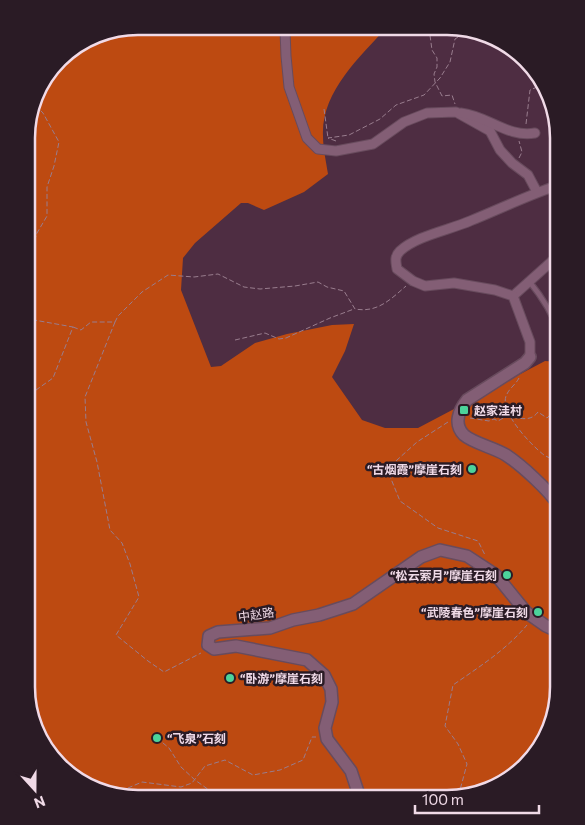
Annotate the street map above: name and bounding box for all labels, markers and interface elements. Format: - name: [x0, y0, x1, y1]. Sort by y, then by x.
- place label: 赵家洼村: [474, 403, 522, 417]
- marker: 赵家洼村: [458, 404, 470, 416]
- place label: “古烟霞”摩崖石刻: [367, 462, 462, 476]
- marker: “古烟霞”摩崖石刻: [466, 463, 478, 475]
- place label: “松云萦月”摩崖石刻: [390, 568, 497, 582]
- marker: “松云萦月”摩崖石刻: [501, 569, 513, 581]
- street label: 中赵路: [237, 605, 275, 623]
- place label: “武陵春色”摩崖石刻: [421, 605, 528, 619]
- marker: “武陵春色”摩崖石刻: [532, 606, 544, 618]
- place label: “卧游”摩崖石刻: [240, 671, 323, 685]
- marker: “卧游”摩崖石刻: [224, 672, 236, 684]
- place label: “飞泉”石刻: [167, 731, 226, 745]
- marker: “飞泉”石刻: [151, 732, 163, 744]
- north arrow: [10, 765, 60, 815]
- scale bar: [415, 782, 539, 814]
- text: 100 m: [422, 790, 464, 808]
- text: N: [32, 793, 48, 812]

